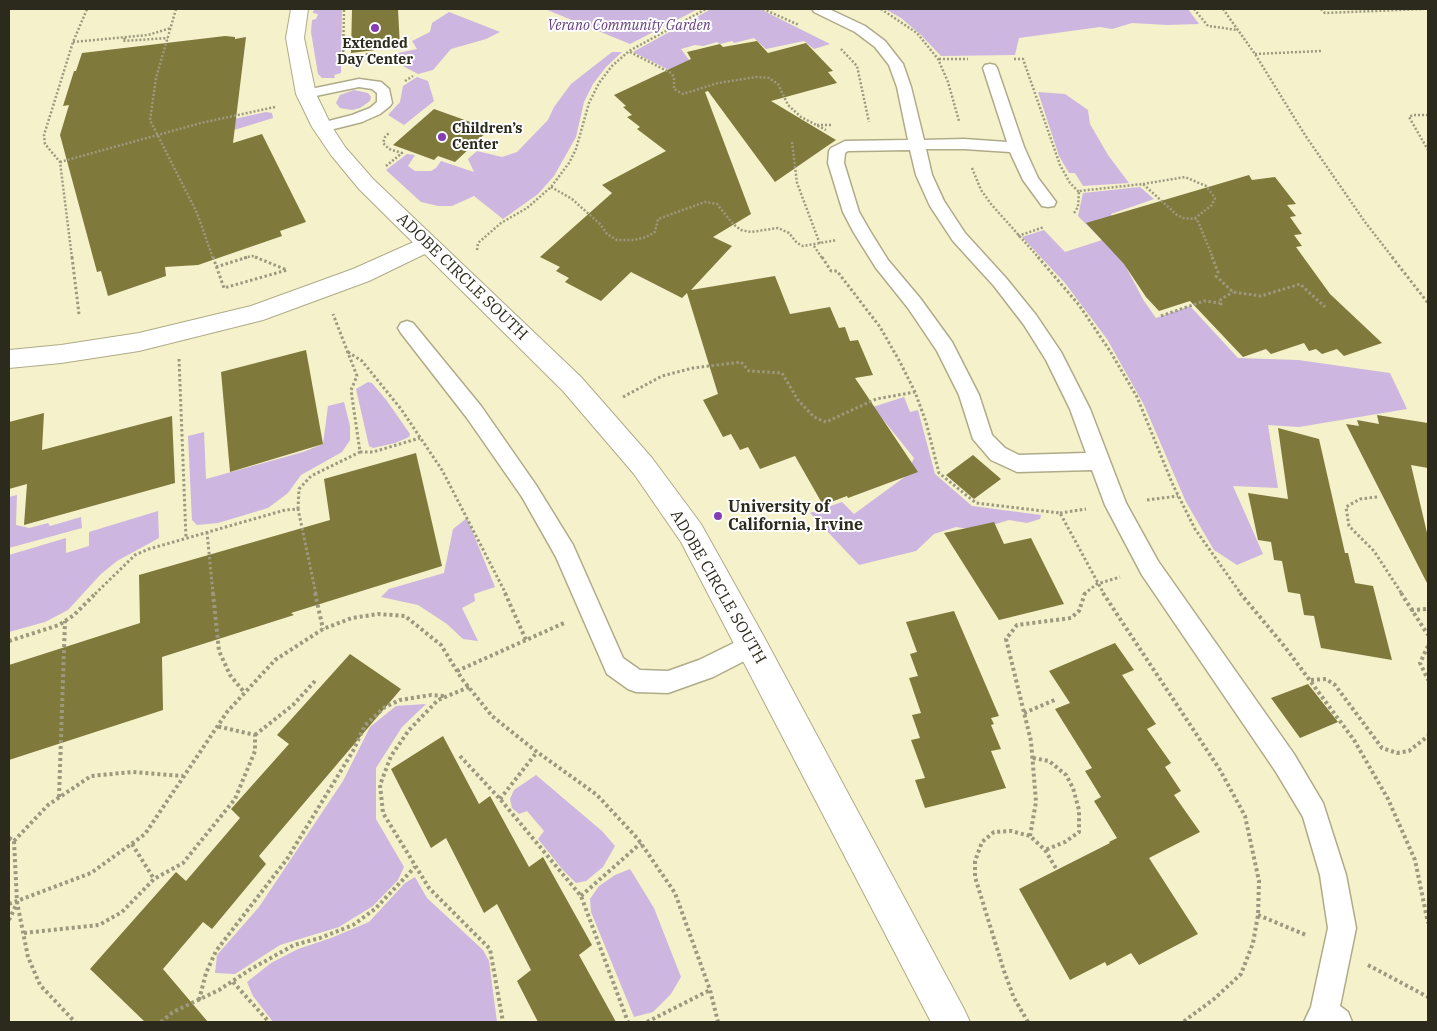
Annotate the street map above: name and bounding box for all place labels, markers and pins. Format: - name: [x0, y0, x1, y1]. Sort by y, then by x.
- marker: Extended Day Center: [369, 22, 381, 34]
- place label: Extended Day Center: [337, 36, 413, 68]
- place label: Children’s Center: [452, 121, 522, 154]
- marker: Children’s Center: [436, 131, 448, 143]
- place label: University of California, Irvine: [728, 497, 863, 535]
- marker: University of California, Irvine: [712, 510, 724, 522]

